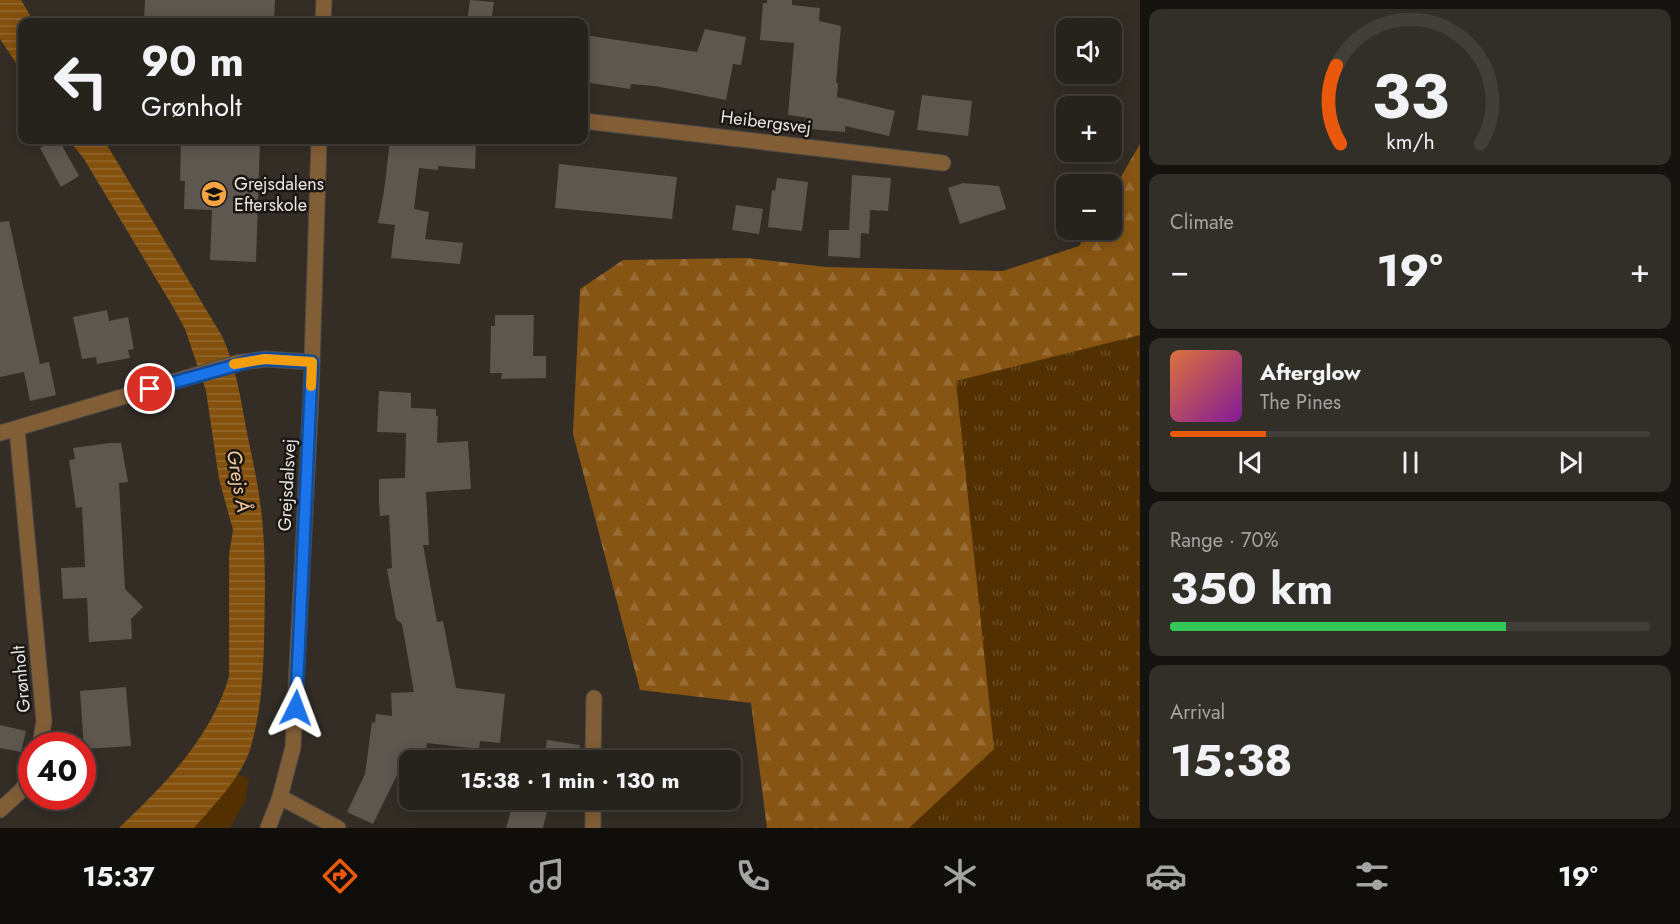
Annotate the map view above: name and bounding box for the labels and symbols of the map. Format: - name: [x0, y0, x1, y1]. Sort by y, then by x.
- street label: Heibergsvej: [719, 104, 813, 140]
- place label: Grejsdalens Efterskole: [234, 171, 324, 218]
- school or university icon: Grejsdalens Efterskole: [199, 179, 229, 209]
- pin: [124, 363, 175, 414]
- street label: Grejsdalsvej: [272, 438, 302, 532]
- water label: Grejs Å: [219, 448, 258, 515]
- street label: Grønholt: [5, 644, 37, 714]
- position arrow: [264, 676, 328, 740]
- speed limit sign: 40: [18, 732, 96, 810]

